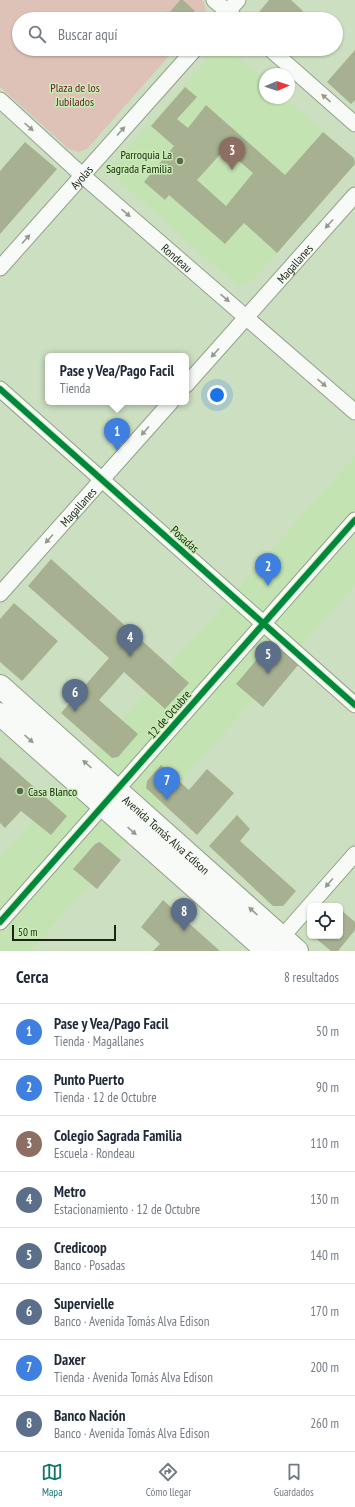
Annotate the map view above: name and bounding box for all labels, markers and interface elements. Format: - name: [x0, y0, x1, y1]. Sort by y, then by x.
- search box: [12, 12, 343, 56]
- icon: search: [26, 23, 48, 45]
- text: Buscar aquí: [58, 25, 118, 44]
- north arrow: [259, 68, 295, 104]
- park label: Plaza de los Jubilados: [50, 80, 100, 109]
- one-way arrow: [320, 94, 331, 103]
- one-way arrow: [24, 122, 34, 131]
- one-way arrow: [117, 126, 126, 137]
- pin: 3: [219, 137, 245, 170]
- place label: Parroquia La Sagrada Familia: [106, 147, 172, 176]
- marker: Parroquia La Sagrada Familia: [175, 156, 185, 166]
- street label: Ayolas: [67, 162, 96, 192]
- one-way arrow: [121, 209, 131, 218]
- one-way arrow: [324, 219, 334, 229]
- one-way arrow: [21, 234, 31, 244]
- street label: Rondeau: [159, 240, 196, 275]
- street label: Magallanes: [273, 241, 316, 286]
- one-way arrow: [219, 293, 230, 302]
- one-way arrow: [211, 348, 220, 357]
- popup: [45, 353, 189, 405]
- text: Pase y Vea/Pago Facil: [60, 361, 174, 380]
- one-way arrow: [317, 379, 328, 388]
- text: Tienda: [60, 380, 90, 397]
- your location: [207, 385, 227, 405]
- pin: 1: [104, 418, 130, 451]
- one-way arrow: [141, 426, 150, 436]
- street label: Magallanes: [57, 484, 99, 529]
- street label: Posadas: [168, 522, 202, 556]
- one-way arrow: [45, 533, 54, 544]
- pin: 2: [255, 553, 281, 586]
- pin: 4: [117, 624, 143, 657]
- pin: 5: [255, 641, 281, 674]
- pin: 6: [62, 679, 88, 712]
- street label: 12 de Octubre: [144, 687, 194, 741]
- one-way arrow: [24, 735, 34, 744]
- one-way arrow: [83, 760, 92, 769]
- pin: 7: [154, 767, 180, 800]
- place label: Casa Blanco: [28, 784, 77, 799]
- marker: Casa Blanco: [15, 786, 25, 796]
- street label: Avenida Tomás Alva Edison: [120, 792, 213, 877]
- one-way arrow: [127, 827, 137, 836]
- one-way arrow: [325, 878, 334, 888]
- pin: 8: [171, 898, 197, 931]
- map controls: [307, 903, 343, 939]
- button: locate: [307, 903, 343, 939]
- one-way arrow: [248, 907, 258, 916]
- scale bar: [12, 923, 116, 942]
- text: 50 m: [18, 925, 37, 939]
- text: Cerca: [16, 966, 49, 988]
- text: 8 resultados: [284, 969, 339, 986]
- text: Pase y Vea/Pago Facil: [54, 1014, 168, 1033]
- text: 1: [26, 1023, 32, 1040]
- text: 50 m: [316, 1023, 339, 1040]
- text: Tienda · Magallanes: [54, 1033, 144, 1050]
- text: Punto Puerto: [54, 1070, 124, 1089]
- text: 2: [26, 1079, 32, 1096]
- text: 90 m: [316, 1079, 339, 1096]
- text: Tienda · 12 de Octubre: [54, 1089, 157, 1106]
- text: Colegio Sagrada Familia: [54, 1126, 182, 1145]
- text: 3: [26, 1135, 32, 1152]
- text: 110 m: [310, 1135, 339, 1152]
- text: Escuela · Rondeau: [54, 1145, 135, 1162]
- text: Metro: [54, 1182, 86, 1201]
- text: 4: [26, 1191, 32, 1208]
- text: 130 m: [310, 1191, 339, 1208]
- text: Estacionamiento · 12 de Octubre: [54, 1201, 200, 1218]
- text: Credicoop: [54, 1238, 107, 1257]
- text: 5: [26, 1247, 32, 1264]
- text: 140 m: [310, 1247, 339, 1264]
- text: Banco · Posadas: [54, 1257, 125, 1274]
- text: Supervielle: [54, 1294, 114, 1313]
- text: 6: [26, 1303, 32, 1320]
- text: 170 m: [310, 1303, 339, 1320]
- text: Banco · Avenida Tomás Alva Edison: [54, 1313, 209, 1330]
- text: Daxer: [54, 1350, 85, 1369]
- text: 7: [26, 1359, 32, 1376]
- text: 200 m: [310, 1359, 339, 1376]
- text: Tienda · Avenida Tomás Alva Edison: [54, 1369, 213, 1386]
- text: Banco Nación: [54, 1406, 125, 1425]
- text: 8: [26, 1415, 32, 1432]
- text: 260 m: [310, 1415, 339, 1432]
- text: Banco · Avenida Tomás Alva Edison: [54, 1425, 209, 1442]
- tab: Mapa: [41, 1461, 63, 1499]
- tab: Cómo llegar: [146, 1461, 191, 1499]
- tab: Guardados: [274, 1461, 314, 1499]

